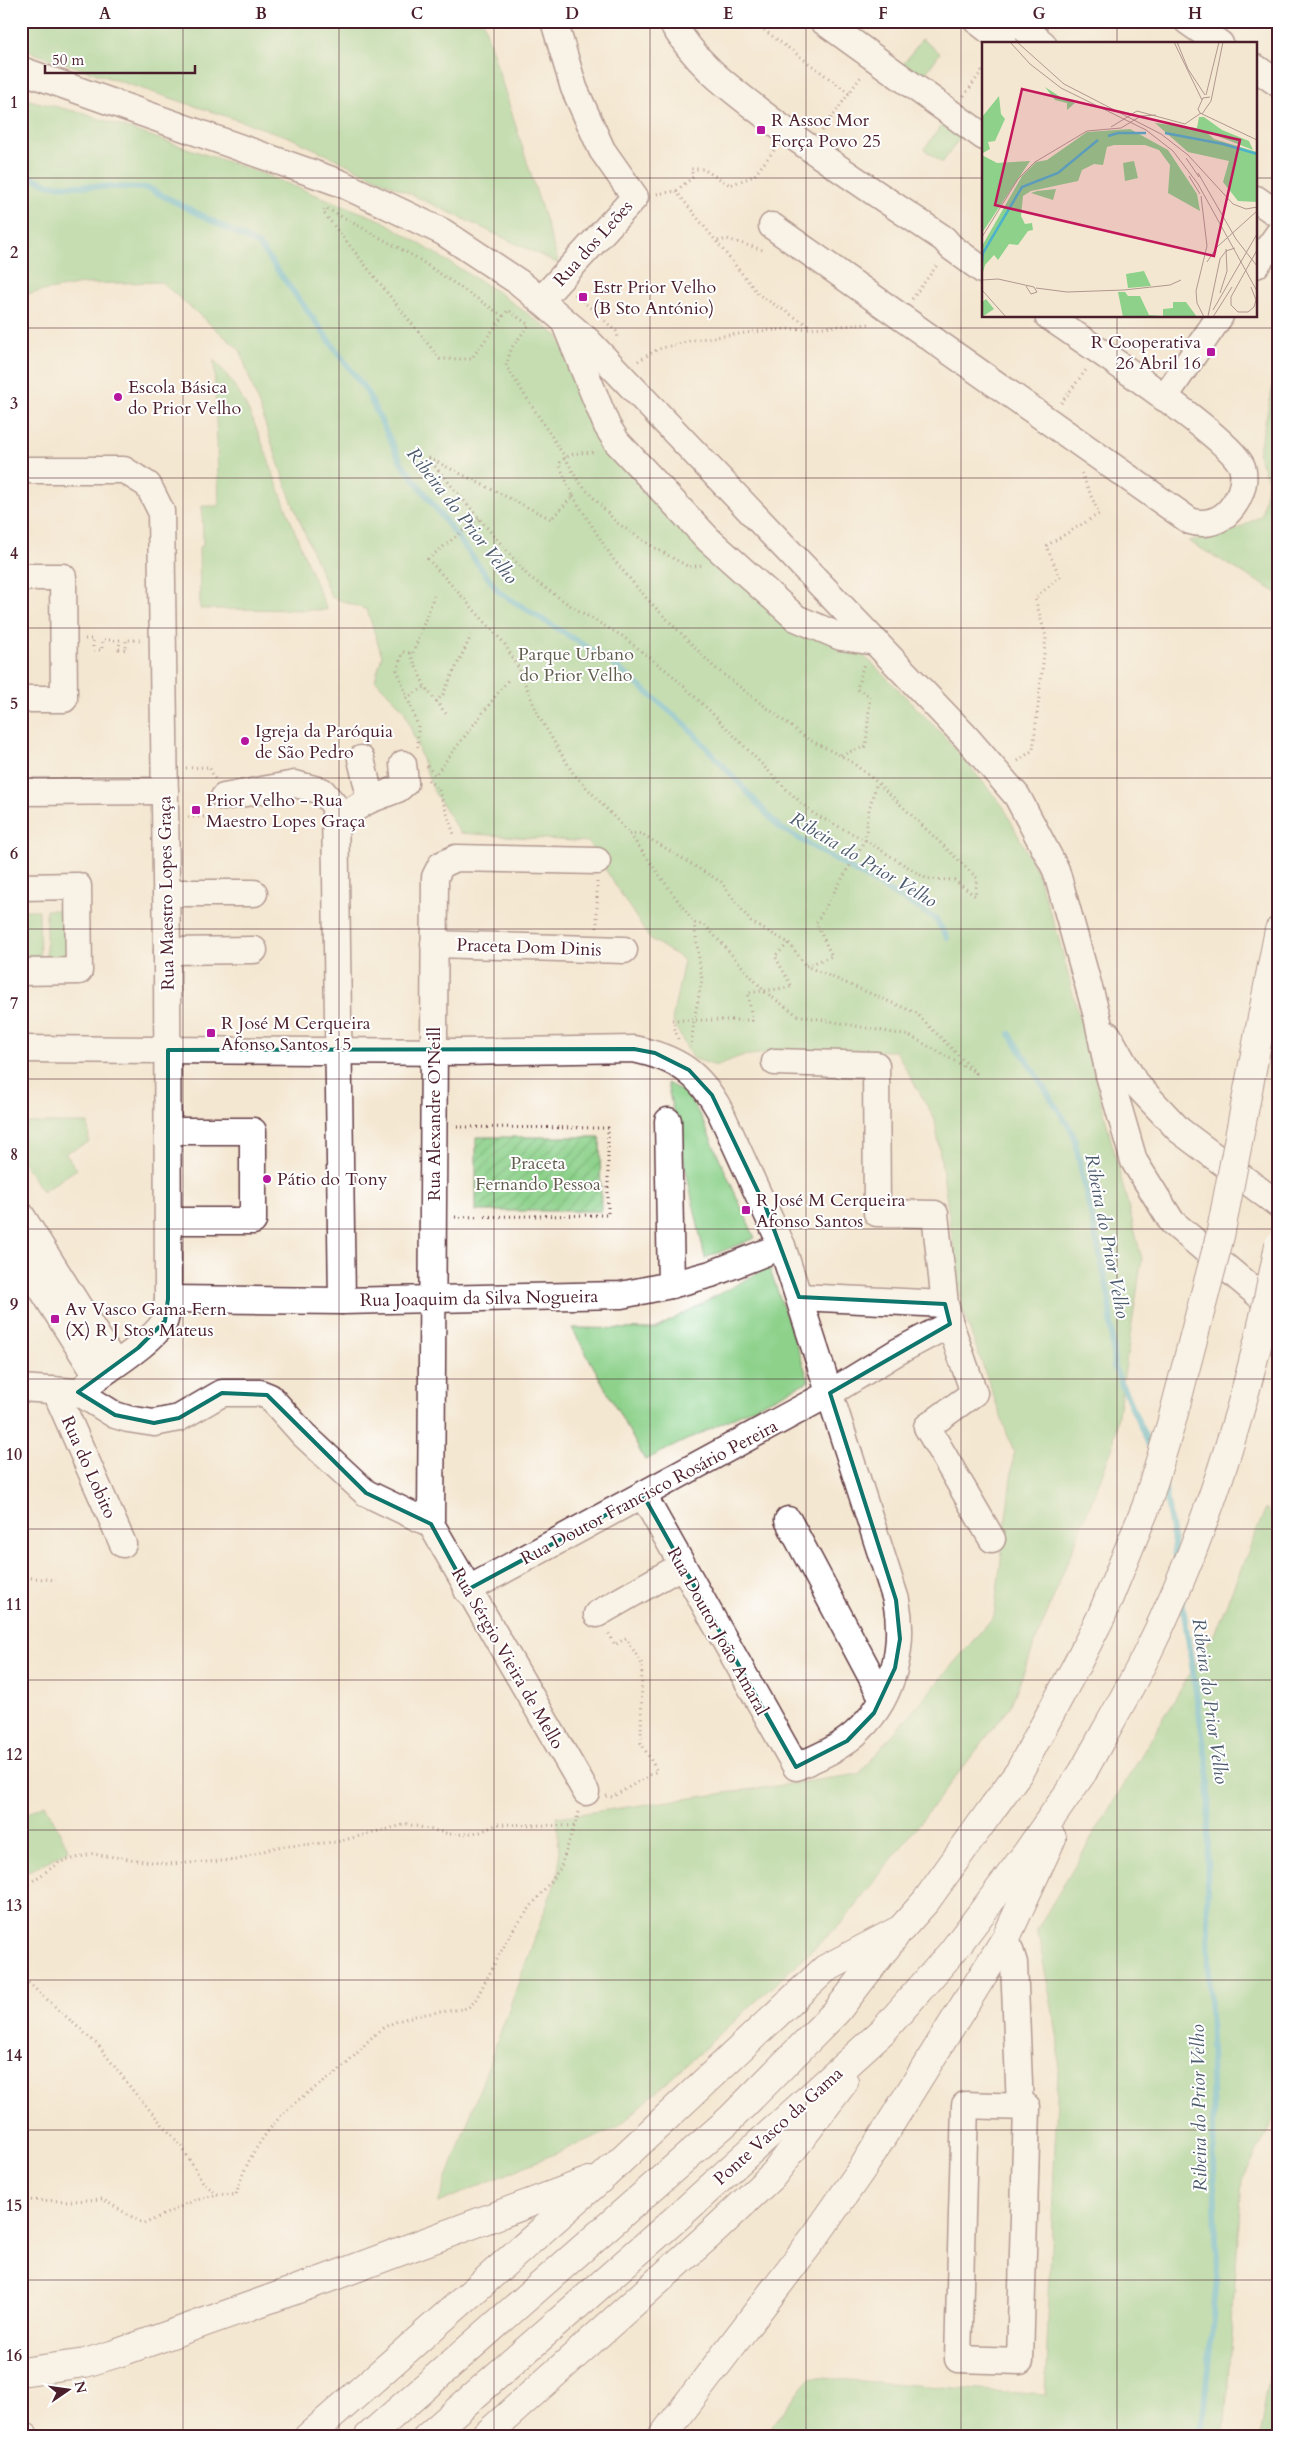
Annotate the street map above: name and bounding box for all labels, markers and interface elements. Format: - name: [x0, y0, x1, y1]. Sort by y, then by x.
- text: A: [99, 3, 111, 25]
- text: B: [255, 3, 267, 25]
- text: C: [411, 3, 423, 25]
- text: D: [565, 3, 579, 25]
- text: E: [723, 3, 733, 25]
- text: F: [878, 3, 888, 25]
- text: G: [1032, 3, 1046, 25]
- text: H: [1188, 3, 1202, 25]
- scale bar: [45, 42, 195, 74]
- inset map: [982, 42, 1258, 318]
- text: 50 m: [52, 50, 84, 70]
- text: 1: [10, 92, 18, 114]
- place label: R Assoc Mor Força Povo 25: [771, 108, 881, 154]
- marker: R Assoc Mor Força Povo 25: [755, 124, 767, 136]
- street label: Rua dos Leões: [548, 195, 639, 292]
- text: 2: [10, 242, 18, 264]
- place label: Estr Prior Velho (B Sto António): [593, 275, 716, 321]
- marker: Estr Prior Velho (B Sto António): [577, 291, 589, 303]
- place label: R Cooperativa 26 Abril 16: [1091, 330, 1201, 376]
- marker: R Cooperativa 26 Abril 16: [1205, 346, 1217, 358]
- place label: Escola Básica do Prior Velho: [128, 375, 241, 421]
- marker: Escola Básica do Prior Velho: [112, 391, 124, 403]
- text: 3: [10, 393, 18, 415]
- water label: Ribeira do Prior Velho: [400, 442, 524, 590]
- text: 4: [10, 543, 18, 565]
- park label: Parque Urbano do Prior Velho: [518, 642, 634, 688]
- text: 5: [10, 693, 18, 715]
- place label: Igreja da Paróquia de São Pedro: [255, 719, 393, 765]
- marker: Igreja da Paróquia de São Pedro: [239, 735, 251, 747]
- place label: Prior Velho - Rua Maestro Lopes Graça: [206, 788, 366, 834]
- street label: Rua Maestro Lopes Graça: [152, 795, 181, 990]
- marker: Prior Velho - Rua Maestro Lopes Graça: [190, 804, 202, 816]
- water label: Ribeira do Prior Velho: [785, 806, 942, 914]
- text: 6: [10, 843, 18, 865]
- street label: Praceta Dom Dinis: [456, 932, 602, 963]
- text: 7: [10, 993, 18, 1015]
- place label: R José M Cerqueira Afonso Santos 15: [221, 1011, 371, 1057]
- marker: R José M Cerqueira Afonso Santos 15: [205, 1027, 217, 1039]
- street label: Rua Alexandre O'Neill: [422, 1027, 447, 1201]
- text: 8: [10, 1144, 18, 1166]
- park label: Praceta Fernando Pessoa: [475, 1151, 601, 1197]
- water label: Ribeira do Prior Velho: [1078, 1152, 1136, 1321]
- place label: Pátio do Tony: [277, 1167, 388, 1192]
- marker: Pátio do Tony: [261, 1173, 273, 1185]
- place label: R José M Cerqueira Afonso Santos: [756, 1188, 906, 1234]
- marker: R José M Cerqueira Afonso Santos: [740, 1204, 752, 1216]
- street label: Rua Joaquim da Silva Nogueira: [360, 1284, 599, 1313]
- text: 9: [10, 1294, 18, 1316]
- place label: Av Vasco Gama Fern (X) R J Stos Mateus: [65, 1297, 227, 1343]
- marker: Av Vasco Gama Fern (X) R J Stos Mateus: [49, 1313, 61, 1325]
- street label: Rua do Lobito: [55, 1412, 122, 1523]
- street label: Rua Doutor Francisco Rosário Pereira: [516, 1414, 782, 1571]
- text: 10: [6, 1444, 22, 1466]
- street label: Rua Doutor João Amaral: [661, 1543, 775, 1720]
- street label: Rua Sérgio Vieira de Mello: [445, 1563, 570, 1754]
- text: 11: [6, 1594, 22, 1616]
- water label: Ribeira do Prior Velho: [1185, 1616, 1235, 1786]
- text: 12: [6, 1744, 22, 1766]
- text: 13: [6, 1895, 22, 1917]
- water label: Ribeira do Prior Velho: [1185, 2024, 1213, 2192]
- text: 14: [6, 2045, 22, 2067]
- street label: Ponte Vasco da Gama: [708, 2061, 849, 2191]
- text: 15: [6, 2195, 22, 2217]
- text: 16: [6, 2345, 22, 2367]
- north arrow: [42, 2366, 92, 2416]
- text: N: [70, 2379, 91, 2395]

